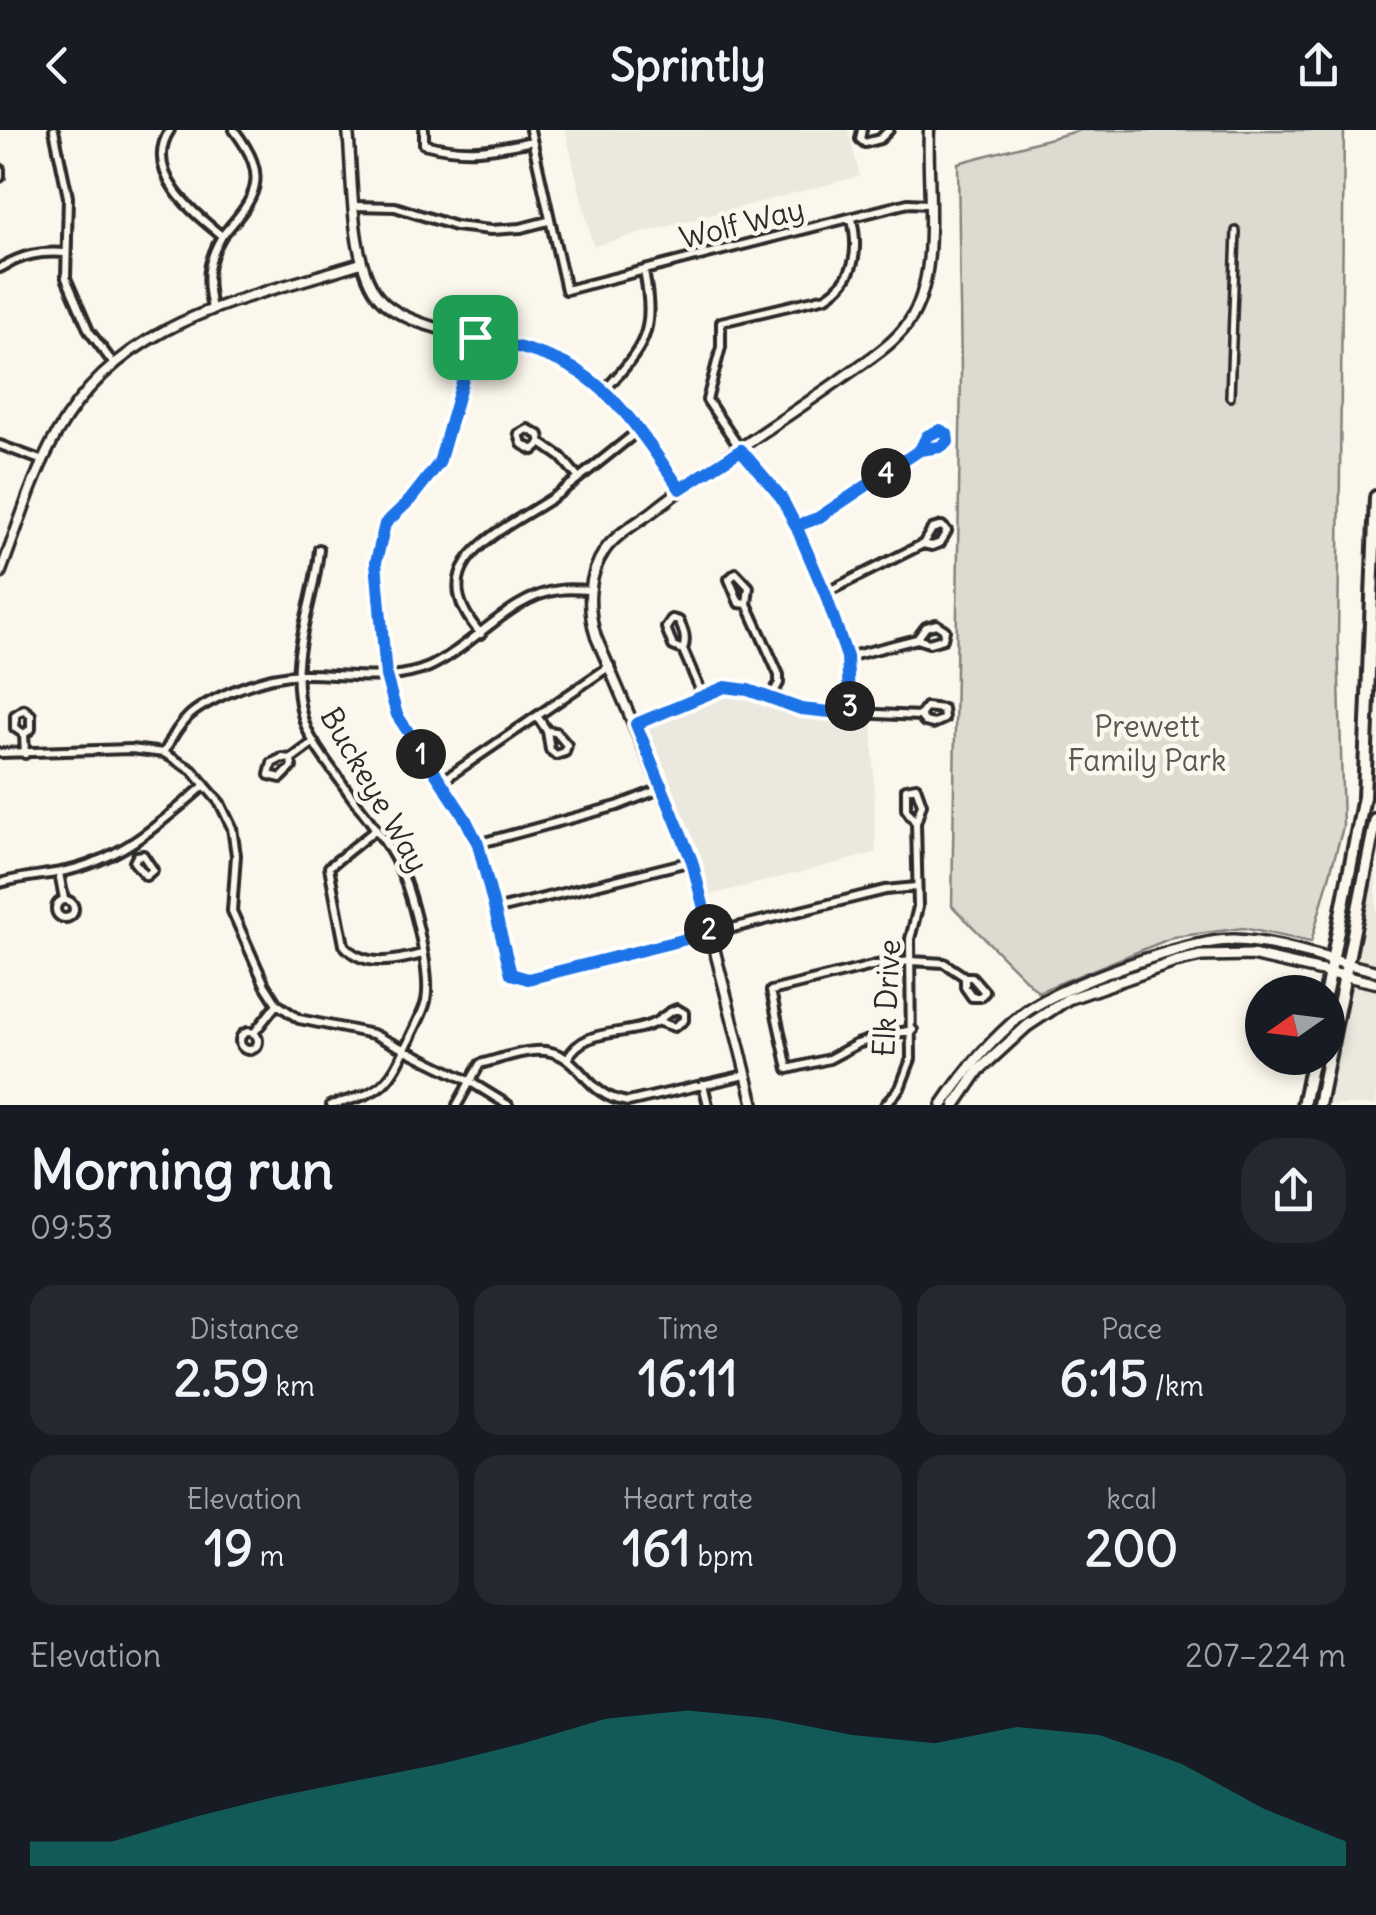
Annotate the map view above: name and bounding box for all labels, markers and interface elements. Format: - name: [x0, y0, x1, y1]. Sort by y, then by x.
- text: Sprintly: [610, 37, 766, 93]
- icon: back: [30, 38, 85, 93]
- icon: share: [1291, 38, 1346, 93]
- street label: Wolf Way: [676, 189, 808, 257]
- pin: [433, 295, 518, 380]
- icon: arrive: [448, 310, 503, 365]
- pin: 4: [861, 448, 911, 498]
- text: 4: [878, 455, 894, 491]
- pin: 3: [825, 681, 875, 731]
- text: 3: [842, 688, 858, 724]
- street label: Buckeye Way: [312, 700, 437, 879]
- park label: Prewett Family Park: [1068, 707, 1226, 779]
- pin: 1: [396, 729, 446, 779]
- text: 1: [415, 736, 427, 772]
- pin: 2: [684, 904, 734, 954]
- text: 2: [701, 911, 717, 947]
- street label: Elk Drive: [864, 938, 908, 1058]
- north arrow: [1245, 975, 1345, 1075]
- map controls: [1245, 975, 1345, 1075]
- text: Morning run: [30, 1135, 334, 1204]
- button: share: [1241, 1138, 1346, 1243]
- text: 09:53: [30, 1207, 113, 1248]
- text: Distance: [190, 1311, 299, 1347]
- text: Time: [658, 1311, 718, 1347]
- text: Pace: [1101, 1311, 1162, 1347]
- text: 2.59: [174, 1347, 269, 1410]
- text: 16:11: [638, 1347, 738, 1410]
- text: 6:15: [1059, 1347, 1148, 1410]
- text: km: [269, 1368, 315, 1404]
- text: /km: [1148, 1368, 1204, 1404]
- text: Elevation: [187, 1481, 302, 1517]
- text: Heart rate: [623, 1481, 753, 1517]
- text: kcal: [1106, 1481, 1157, 1517]
- text: 19: [204, 1517, 253, 1580]
- text: 161: [622, 1517, 691, 1580]
- text: 200: [1085, 1517, 1178, 1580]
- text: m: [253, 1538, 284, 1574]
- text: bpm: [691, 1538, 754, 1574]
- text: Elevation: [30, 1635, 161, 1676]
- text: 207–224 m: [1185, 1635, 1346, 1676]

